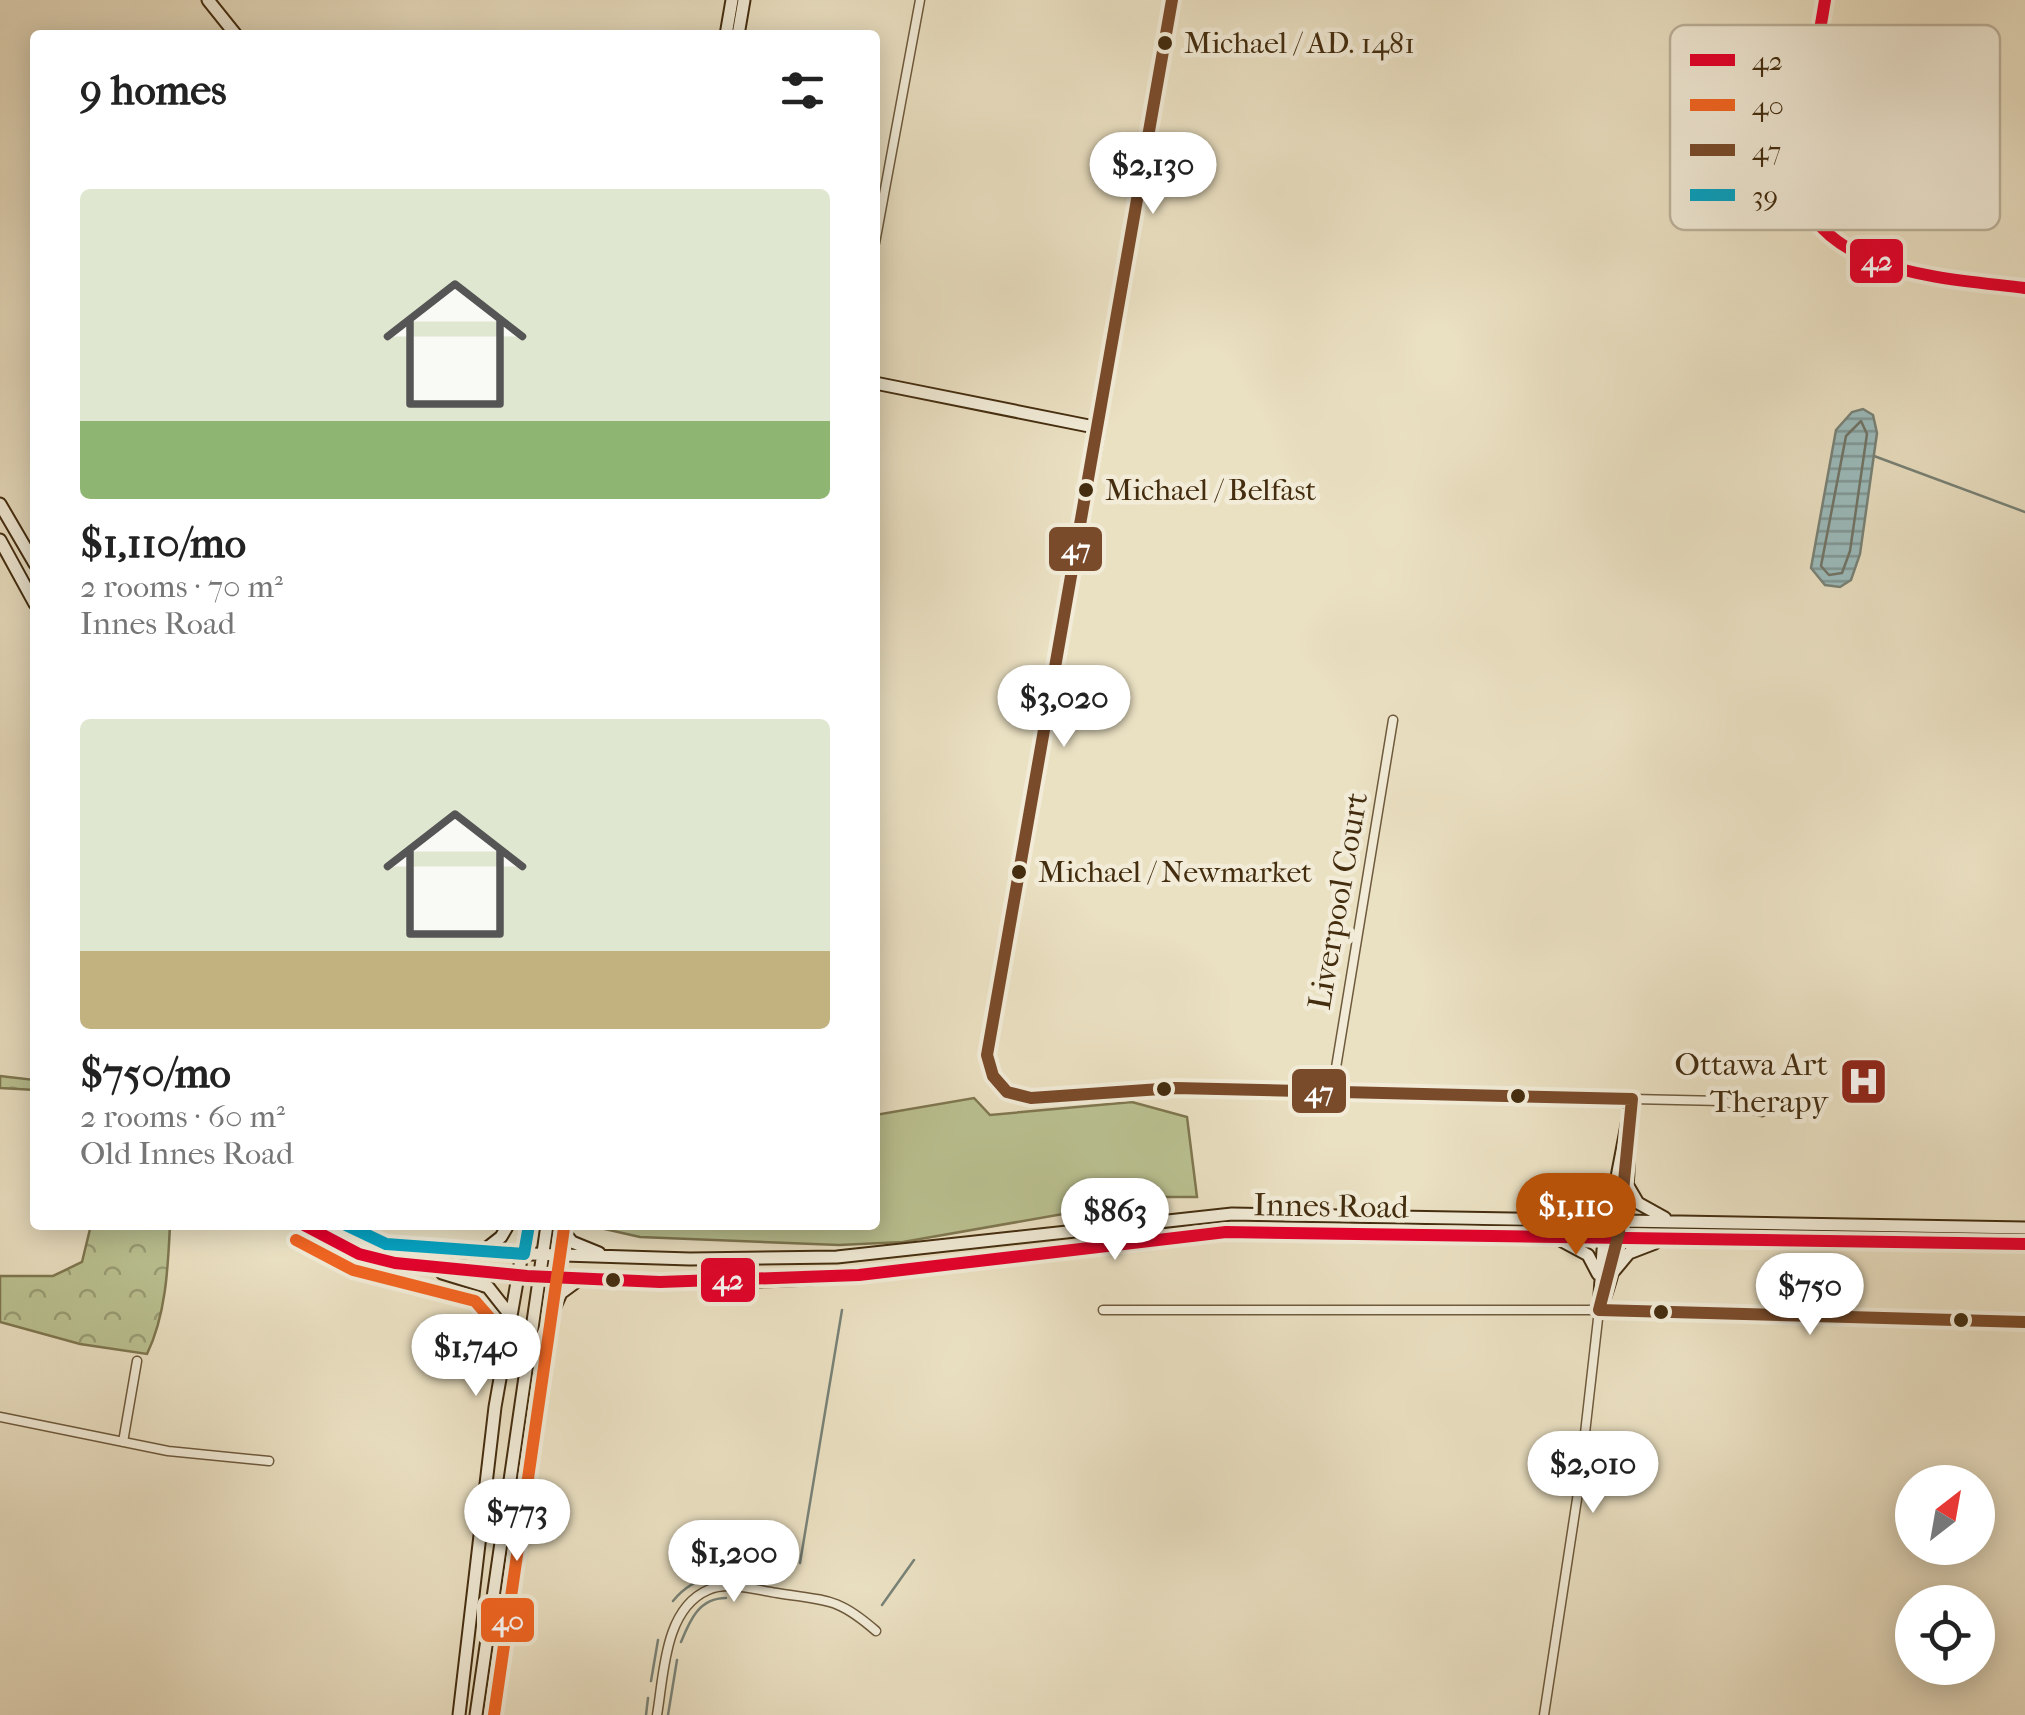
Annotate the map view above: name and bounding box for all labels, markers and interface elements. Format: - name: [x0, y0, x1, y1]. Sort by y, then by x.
- legend: [1670, 25, 2000, 230]
- place label: Michael / AD. 1481: [1184, 26, 1415, 61]
- marker: Michael / AD. 1481: [1155, 33, 1175, 53]
- text: 42: [1752, 44, 1783, 77]
- icon: filters: [775, 63, 830, 118]
- text: 9 homes: [80, 66, 227, 115]
- text: 40: [1752, 89, 1784, 122]
- pin: $2,130: [1072, 132, 1234, 217]
- text: 47: [1752, 134, 1781, 167]
- text: $2,130: [1112, 146, 1194, 183]
- text: 39: [1752, 179, 1778, 212]
- line badge: 42: [1848, 237, 1905, 285]
- text: 42: [1861, 244, 1892, 278]
- icon: home: [365, 254, 545, 434]
- place label: Michael / Belfast: [1105, 473, 1316, 508]
- marker: Michael / Belfast: [1076, 480, 1096, 500]
- text: $1,110/mo: [80, 519, 246, 568]
- line badge: 47: [1047, 525, 1104, 573]
- text: 47: [1060, 532, 1091, 566]
- text: 2 rooms · 70 m²: [80, 568, 283, 605]
- text: Innes Road: [80, 605, 235, 642]
- pin: $3,020: [983, 665, 1145, 750]
- text: $3,020: [1019, 679, 1109, 716]
- icon: home: [365, 784, 545, 964]
- street label: Liverpool Court: [1301, 789, 1375, 1013]
- place label: Michael / Newmarket: [1038, 855, 1312, 890]
- marker: Michael / Newmarket: [1009, 862, 1029, 882]
- place label: Ottawa Art Therapy: [1675, 1046, 1829, 1120]
- text: $750/mo: [80, 1049, 231, 1098]
- hospital icon: Ottawa Art Therapy: [1837, 1056, 1889, 1108]
- line badge: 47: [1290, 1067, 1348, 1115]
- text: 47: [1303, 1075, 1334, 1109]
- unlabelled marker: [1154, 1079, 1174, 1099]
- unlabelled marker: [1508, 1086, 1528, 1106]
- text: 2 rooms · 60 m²: [80, 1098, 285, 1135]
- text: Old Innes Road: [80, 1135, 293, 1172]
- pin: $1,110: [1495, 1173, 1657, 1258]
- pin: $863: [1056, 1178, 1174, 1263]
- street label: Innes Road: [1253, 1186, 1409, 1226]
- text: $1,110: [1538, 1187, 1614, 1224]
- text: $863: [1083, 1192, 1147, 1229]
- pin: $750: [1751, 1253, 1869, 1338]
- line badge: 42: [699, 1256, 757, 1304]
- text: 42: [712, 1263, 743, 1297]
- text: $750: [1778, 1267, 1842, 1304]
- unlabelled marker: [603, 1270, 623, 1290]
- unlabelled marker: [1651, 1302, 1671, 1322]
- unlabelled marker: [1951, 1310, 1971, 1330]
- pin: $1,740: [395, 1314, 557, 1399]
- text: $1,740: [433, 1328, 519, 1365]
- pin: $2,010: [1512, 1431, 1674, 1516]
- text: $2,010: [1549, 1445, 1637, 1482]
- north arrow: [1895, 1465, 1995, 1565]
- map controls: [1895, 1465, 1995, 1685]
- pin: $773: [458, 1479, 576, 1564]
- text: $773: [486, 1493, 548, 1530]
- pin: $1,200: [653, 1520, 815, 1605]
- text: $1,200: [690, 1534, 778, 1571]
- button: locate: [1895, 1585, 1995, 1685]
- line badge: 40: [479, 1596, 536, 1644]
- text: 40: [491, 1604, 524, 1638]

